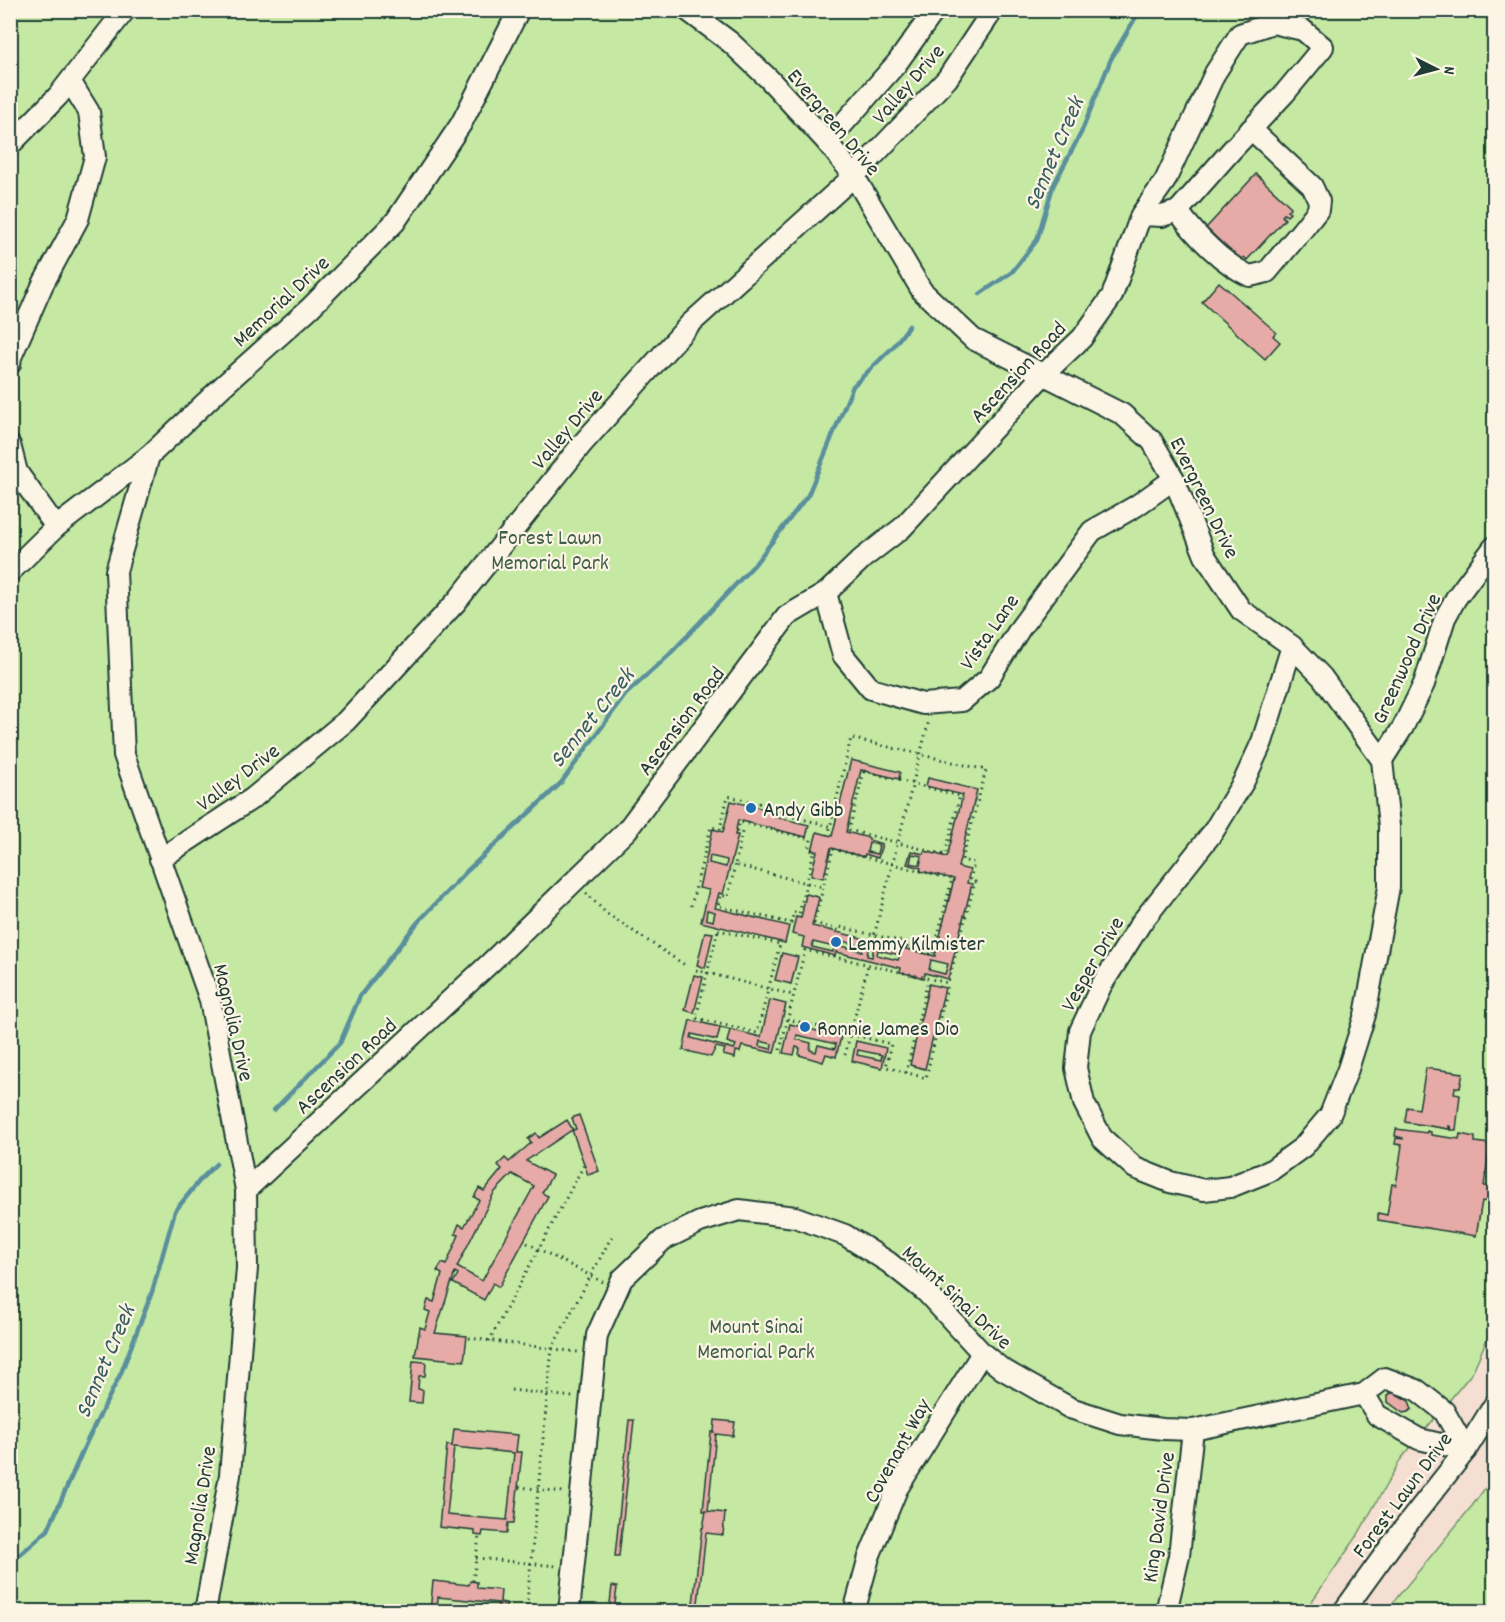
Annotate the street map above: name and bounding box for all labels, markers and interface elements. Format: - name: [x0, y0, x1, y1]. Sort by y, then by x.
- street label: Valley Drive: [866, 38, 953, 132]
- north arrow: [1406, 39, 1466, 99]
- street label: Evergreen Drive: [778, 63, 887, 184]
- text: N: [1437, 65, 1460, 76]
- water label: Sennet Creek: [1017, 90, 1096, 216]
- street label: Memorial Drive: [227, 249, 338, 356]
- street label: Ascension Road: [964, 316, 1075, 431]
- street label: Valley Drive: [526, 383, 612, 478]
- street label: Evergreen Drive: [1160, 433, 1246, 565]
- park label: Forest Lawn Memorial Park: [491, 524, 609, 580]
- street label: Vista Lane: [953, 589, 1028, 677]
- street label: Greenwood Drive: [1366, 589, 1451, 730]
- water label: Sennet Creek: [542, 660, 646, 776]
- street label: Ascension Road: [631, 661, 734, 783]
- street label: Valley Drive: [191, 737, 287, 820]
- place label: Andy Gibb: [763, 796, 844, 827]
- marker: Andy Gibb: [744, 801, 758, 815]
- street label: Vesper Drive: [1054, 912, 1134, 1018]
- place label: Lemmy Kilmister: [848, 930, 985, 961]
- marker: Lemmy Kilmister: [829, 935, 843, 949]
- street label: Magnolia Drive: [203, 961, 260, 1085]
- street label: Ascension Road: [290, 1012, 405, 1123]
- place label: Ronnie James Dio: [817, 1015, 959, 1046]
- marker: Ronnie James Dio: [798, 1020, 812, 1034]
- street label: Mount Sinai Drive: [893, 1239, 1018, 1358]
- water label: Sennet Creek: [68, 1298, 147, 1424]
- park label: Mount Sinai Memorial Park: [697, 1313, 815, 1369]
- street label: Covenant Way: [858, 1393, 941, 1510]
- street label: Forest Lawn Drive: [1346, 1426, 1462, 1566]
- street label: Magnolia Drive: [177, 1444, 226, 1567]
- street label: King David Drive: [1136, 1450, 1185, 1585]

